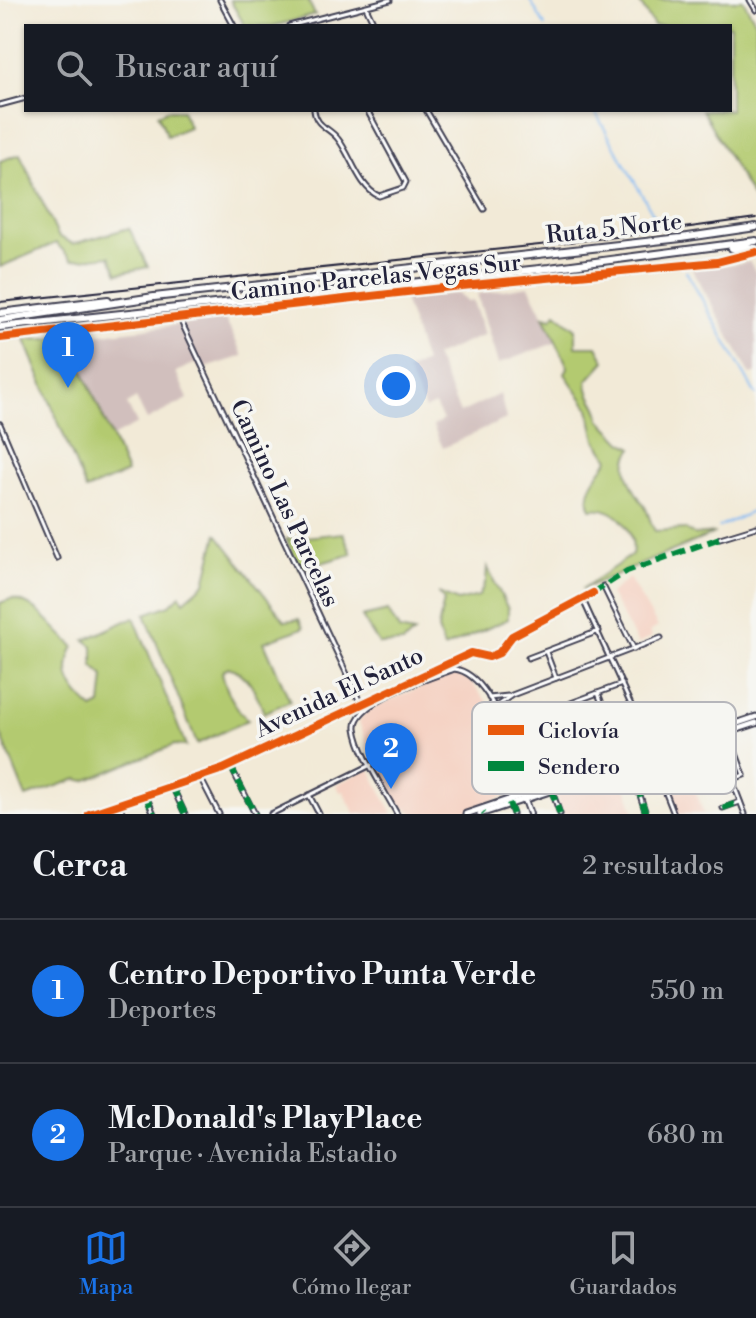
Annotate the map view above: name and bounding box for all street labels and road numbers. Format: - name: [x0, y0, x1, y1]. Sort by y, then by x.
- street label: Ruta 5 Norte: [544, 207, 684, 251]
- street label: Camino Parcelas Vegas Sur: [229, 248, 523, 308]
- street label: Camino Las Parcelas: [223, 395, 345, 612]
- street label: Avenida El Santo: [249, 641, 428, 745]

